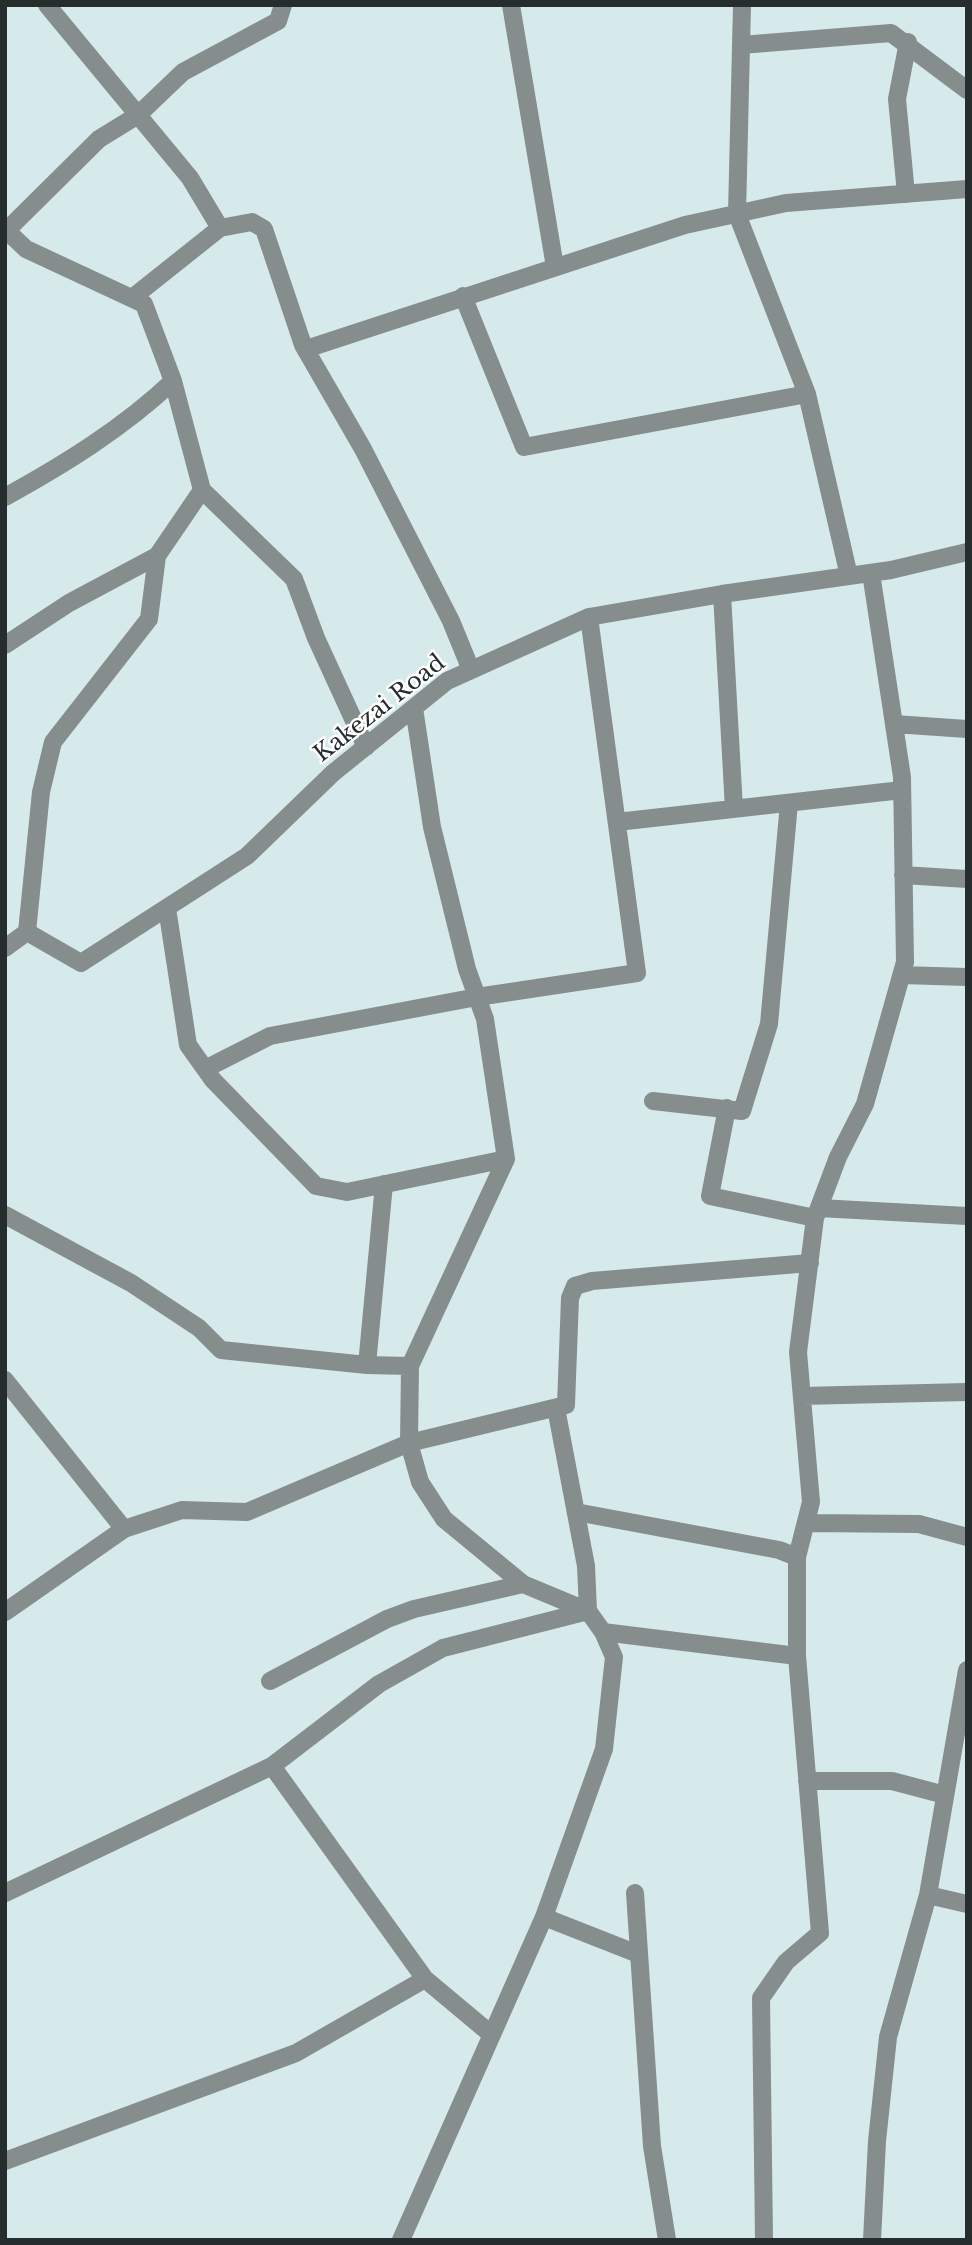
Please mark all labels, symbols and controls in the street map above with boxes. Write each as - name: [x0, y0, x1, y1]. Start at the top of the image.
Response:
- street label: Kakezai Road: [309, 649, 451, 769]

